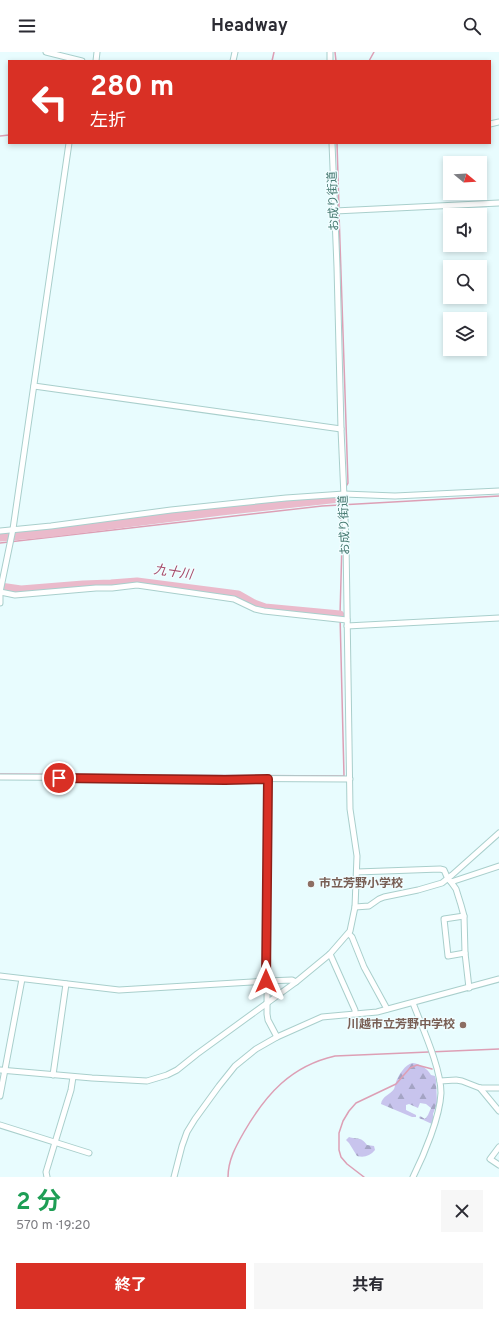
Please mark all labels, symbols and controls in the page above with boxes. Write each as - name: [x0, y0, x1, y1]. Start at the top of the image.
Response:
- icon: menu: [16, 15, 38, 37]
- text: Headway: [211, 15, 288, 38]
- icon: search: [461, 15, 483, 37]
- text: 280 m: [90, 70, 174, 106]
- icon: left: [24, 76, 76, 128]
- text: 左折: [90, 110, 126, 133]
- north arrow: [443, 156, 487, 200]
- map controls: [443, 156, 487, 356]
- street label: お成り街道: [325, 171, 343, 231]
- button: sound: [443, 208, 487, 252]
- button: search: [443, 260, 487, 304]
- button: layers: [443, 312, 487, 356]
- street label: お成り街道: [336, 495, 354, 555]
- water label: 九十川: [153, 562, 195, 584]
- pin: [42, 761, 76, 795]
- icon: arrive: [48, 767, 70, 789]
- place label: 市立芳野小学校: [319, 876, 403, 892]
- marker: 市立芳野小学校: [306, 879, 316, 889]
- position arrow: [245, 960, 287, 1002]
- place label: 川越市立芳野中学校: [347, 1017, 455, 1033]
- marker: 川越市立芳野中学校: [458, 1020, 468, 1030]
- text: 2 分: [16, 1188, 61, 1218]
- button: close: [441, 1190, 483, 1232]
- text: 570 m · 19:20: [16, 1218, 91, 1234]
- button: 終了: [16, 1263, 246, 1309]
- button: 共有: [254, 1263, 483, 1309]

